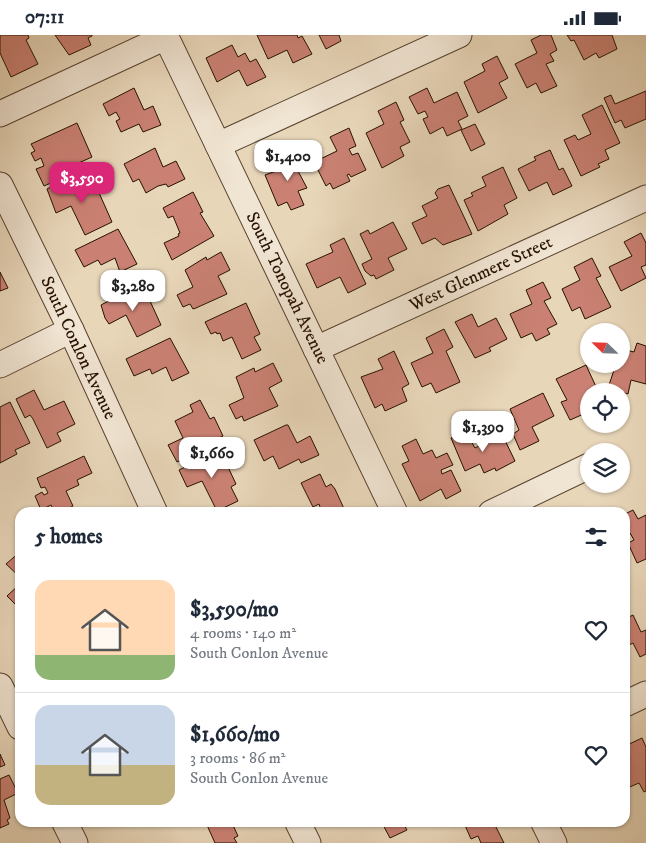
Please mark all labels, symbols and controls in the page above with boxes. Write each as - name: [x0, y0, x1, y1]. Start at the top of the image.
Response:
- text: 07:11: [25, 6, 64, 29]
- pin: $1,400: [247, 139, 329, 182]
- text: $1,400: [265, 146, 311, 166]
- pin: $3,590: [41, 161, 123, 204]
- text: $3,590: [60, 168, 104, 188]
- street label: South Tonopah Avenue: [241, 208, 333, 368]
- street label: West Glenmere Street: [405, 231, 556, 317]
- pin: $3,280: [92, 269, 174, 312]
- street label: South Conlon Avenue: [35, 273, 121, 423]
- text: $3,280: [111, 276, 155, 296]
- north arrow: [580, 323, 630, 373]
- map controls: [580, 323, 630, 493]
- button: locate: [580, 383, 630, 433]
- pin: $1,390: [442, 411, 524, 453]
- text: $1,390: [462, 417, 504, 437]
- pin: $1,660: [171, 437, 253, 479]
- text: $1,660: [190, 443, 234, 463]
- button: layers: [580, 443, 630, 493]
- icon: filters: [582, 523, 610, 551]
- text: 5 homes: [35, 524, 103, 550]
- text: $3,590/mo: [190, 597, 279, 623]
- icon: home: [75, 600, 135, 660]
- icon: heart: [582, 616, 610, 644]
- text: 4 rooms · 140 m²: [190, 623, 296, 643]
- text: South Conlon Avenue: [190, 643, 328, 663]
- text: $1,660/mo: [190, 722, 280, 748]
- icon: home: [75, 725, 135, 785]
- icon: heart: [582, 741, 610, 769]
- text: 3 rooms · 86 m²: [190, 748, 285, 768]
- text: South Conlon Avenue: [190, 768, 328, 788]

